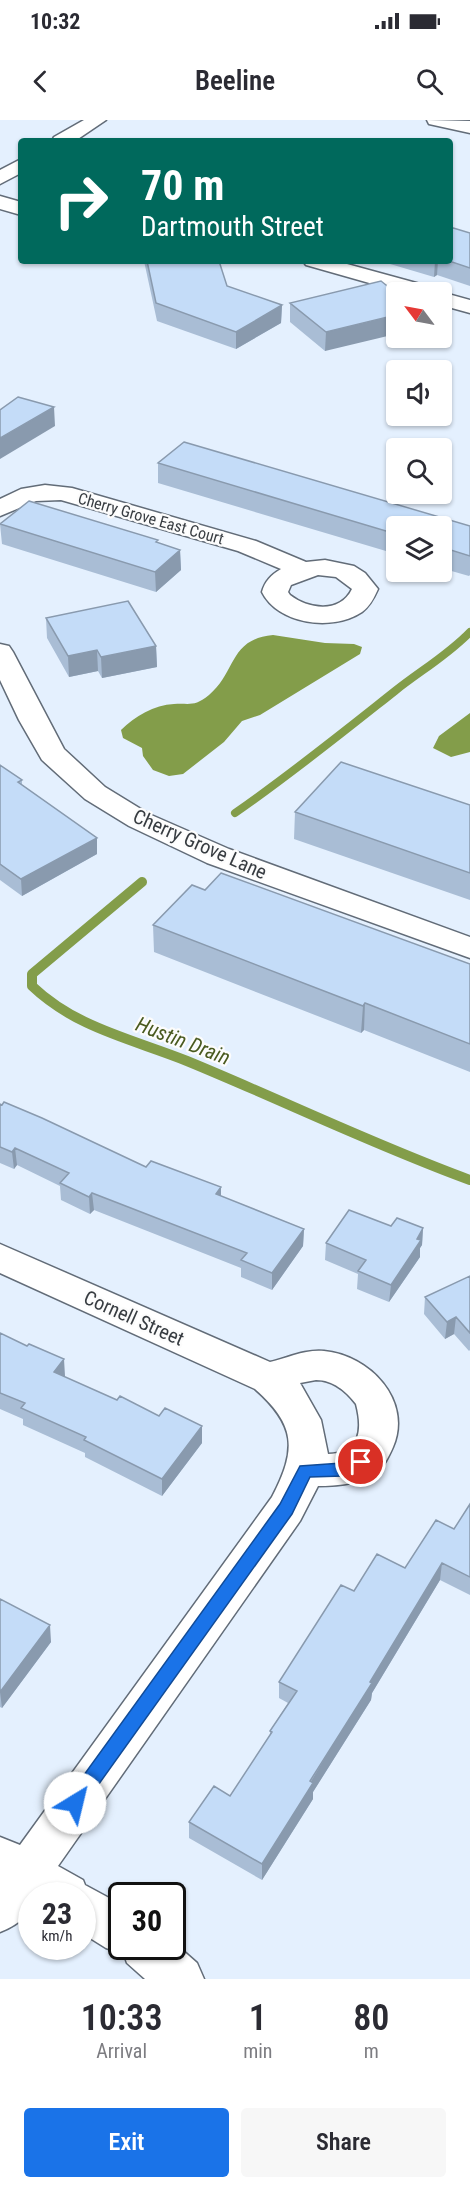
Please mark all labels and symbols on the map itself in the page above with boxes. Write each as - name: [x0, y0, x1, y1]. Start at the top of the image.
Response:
- north arrow: [386, 282, 452, 348]
- street label: Cherry Grove East Court: [76, 489, 226, 548]
- street label: Cherry Grove Lane: [129, 804, 271, 884]
- water label: Hustin Drain: [133, 1012, 233, 1070]
- street label: Cornell Street: [80, 1285, 188, 1351]
- pin: [335, 1436, 386, 1487]
- position arrow: [43, 1771, 107, 1835]
- speed limit sign: 30: [108, 1882, 186, 1960]

